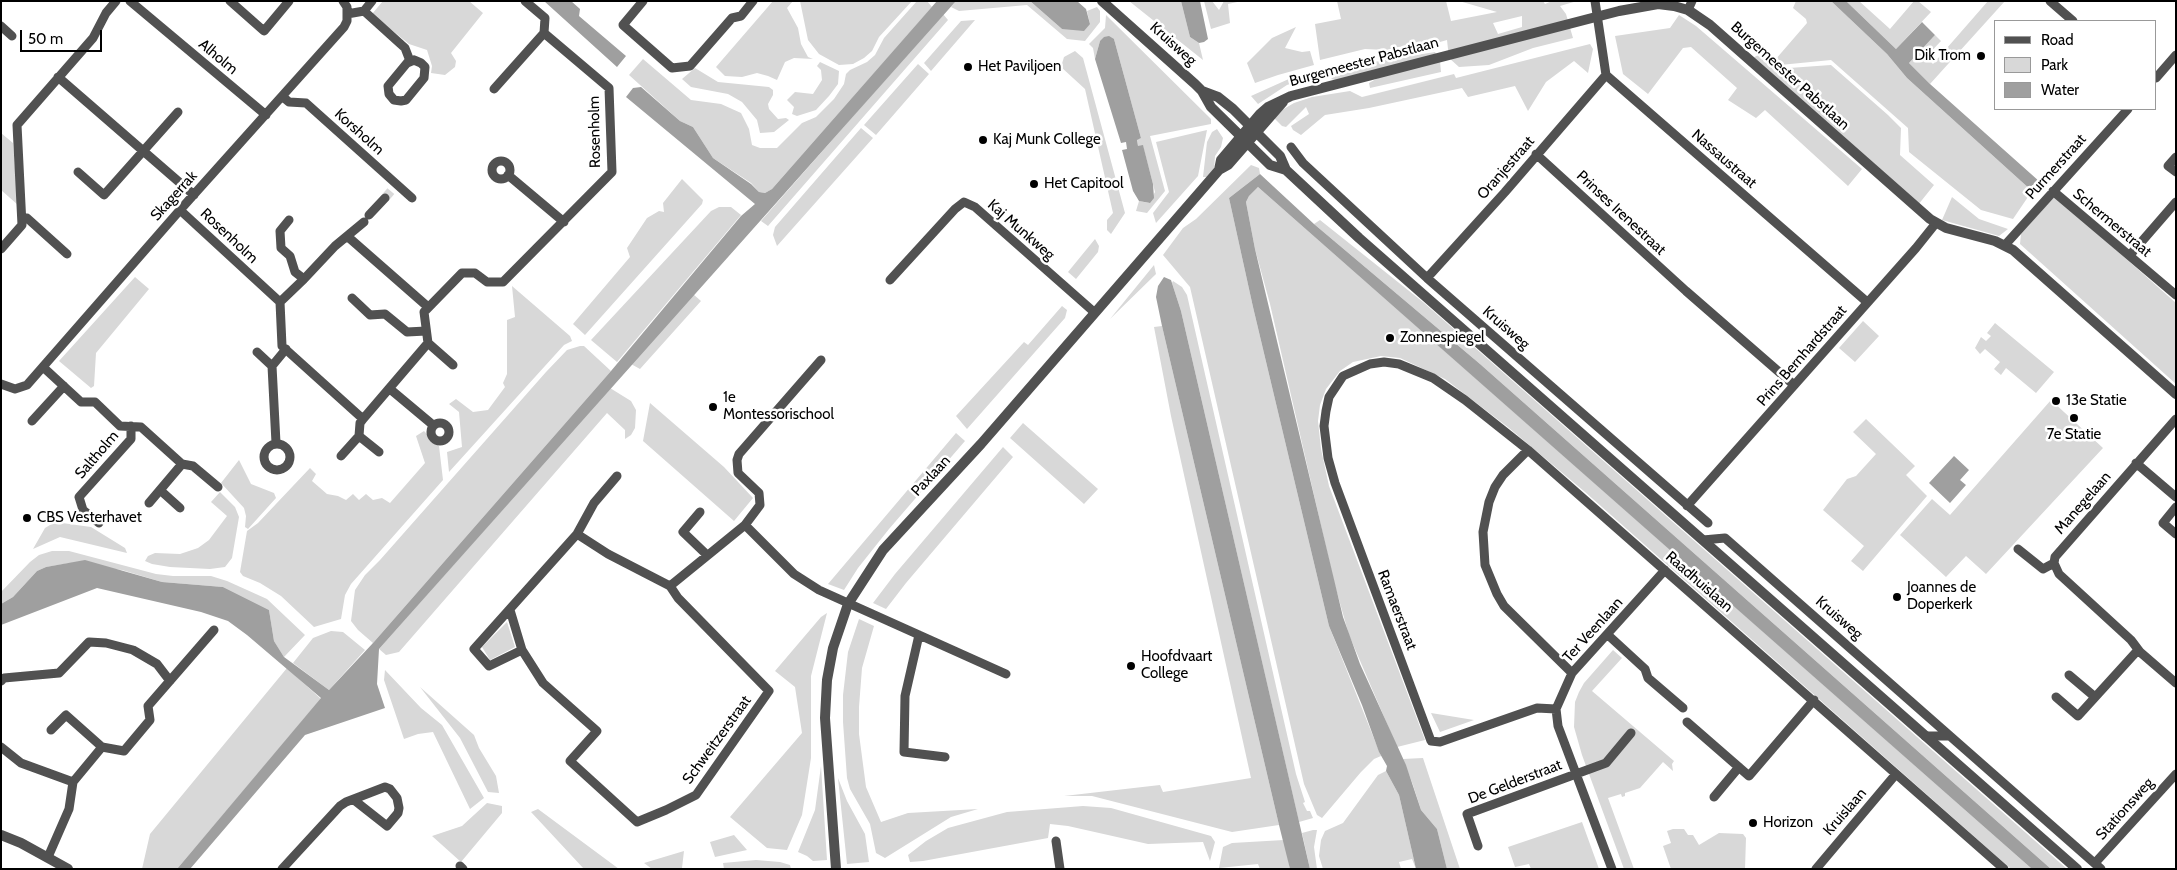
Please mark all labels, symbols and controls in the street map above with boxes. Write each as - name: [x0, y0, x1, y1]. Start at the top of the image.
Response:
- street label: Kruisweg: [1146, 18, 1200, 70]
- street label: Burgemeester Pabstlaan: [1727, 18, 1853, 134]
- scale bar: [22, 20, 105, 52]
- legend: [1994, 20, 2157, 110]
- text: 50 m: [28, 30, 63, 48]
- text: Road: [2041, 31, 2074, 49]
- street label: Burgemeester Pabstlaan: [1288, 33, 1440, 91]
- street label: Alholm: [195, 35, 241, 79]
- place label: Dik Trom: [1914, 47, 1971, 65]
- marker: Dik Trom: [1975, 50, 1987, 62]
- text: Park: [2041, 56, 2068, 74]
- place label: Het Paviljoen: [978, 58, 1061, 76]
- marker: Het Paviljoen: [962, 61, 974, 73]
- text: Water: [2041, 81, 2079, 99]
- street label: Rosenholm: [585, 96, 605, 168]
- street label: Korsholm: [331, 105, 387, 159]
- street label: Nassaustraat: [1688, 126, 1760, 192]
- place label: Kaj Munk College: [993, 131, 1101, 149]
- street label: Purmerstraat: [2022, 131, 2090, 203]
- street label: Oranjestraat: [1474, 133, 1538, 203]
- marker: Kaj Munk College: [977, 134, 989, 146]
- street label: Skagerrak: [147, 167, 201, 225]
- street label: Prinses Irenestraat: [1573, 167, 1669, 259]
- place label: Het Capitool: [1044, 175, 1123, 193]
- marker: Het Capitool: [1028, 178, 1040, 190]
- street label: Schermerstraat: [2069, 185, 2155, 261]
- street label: Kaj Munkweg: [984, 196, 1058, 264]
- street label: Rosenholm: [196, 205, 262, 267]
- street label: Prins Bernhardstraat: [1753, 302, 1851, 410]
- street label: Kruisweg: [1479, 303, 1533, 353]
- place label: Zonnespiegel: [1400, 329, 1485, 347]
- marker: Zonnespiegel: [1384, 332, 1396, 344]
- place label: 1e Montessorischool: [723, 389, 834, 424]
- place label: 13e Statie: [2066, 392, 2127, 410]
- marker: 13e Statie: [2050, 395, 2062, 407]
- marker: 1e Montessorischool: [707, 401, 719, 413]
- marker: 7e Statie: [2068, 412, 2080, 424]
- place label: 7e Statie: [2047, 426, 2101, 444]
- street label: Saltholm: [71, 427, 123, 483]
- street label: Paxlaan: [908, 452, 954, 500]
- street label: Manegelaan: [2051, 468, 2115, 538]
- place label: CBS Vesterhavet: [37, 509, 142, 527]
- marker: CBS Vesterhavet: [21, 512, 33, 524]
- street label: Raadhuislaan: [1662, 548, 1736, 616]
- street label: Ramaerstraat: [1374, 567, 1420, 653]
- place label: Joannes de Doperkerk: [1907, 579, 1976, 614]
- marker: Joannes de Doperkerk: [1891, 591, 1903, 603]
- street label: Kruisweg: [1812, 593, 1866, 643]
- street label: Ter Veenlaan: [1559, 594, 1627, 666]
- place label: Hoofdvaart College: [1141, 648, 1212, 683]
- marker: Hoofdvaart College: [1125, 660, 1137, 672]
- street label: Schweitzerstraat: [679, 692, 755, 788]
- street label: De Gelderstraat: [1466, 756, 1564, 808]
- street label: Stationsweg: [2092, 774, 2158, 844]
- street label: Kruislaan: [1820, 785, 1870, 839]
- place label: Horizon: [1763, 814, 1813, 832]
- marker: Horizon: [1747, 817, 1759, 829]

